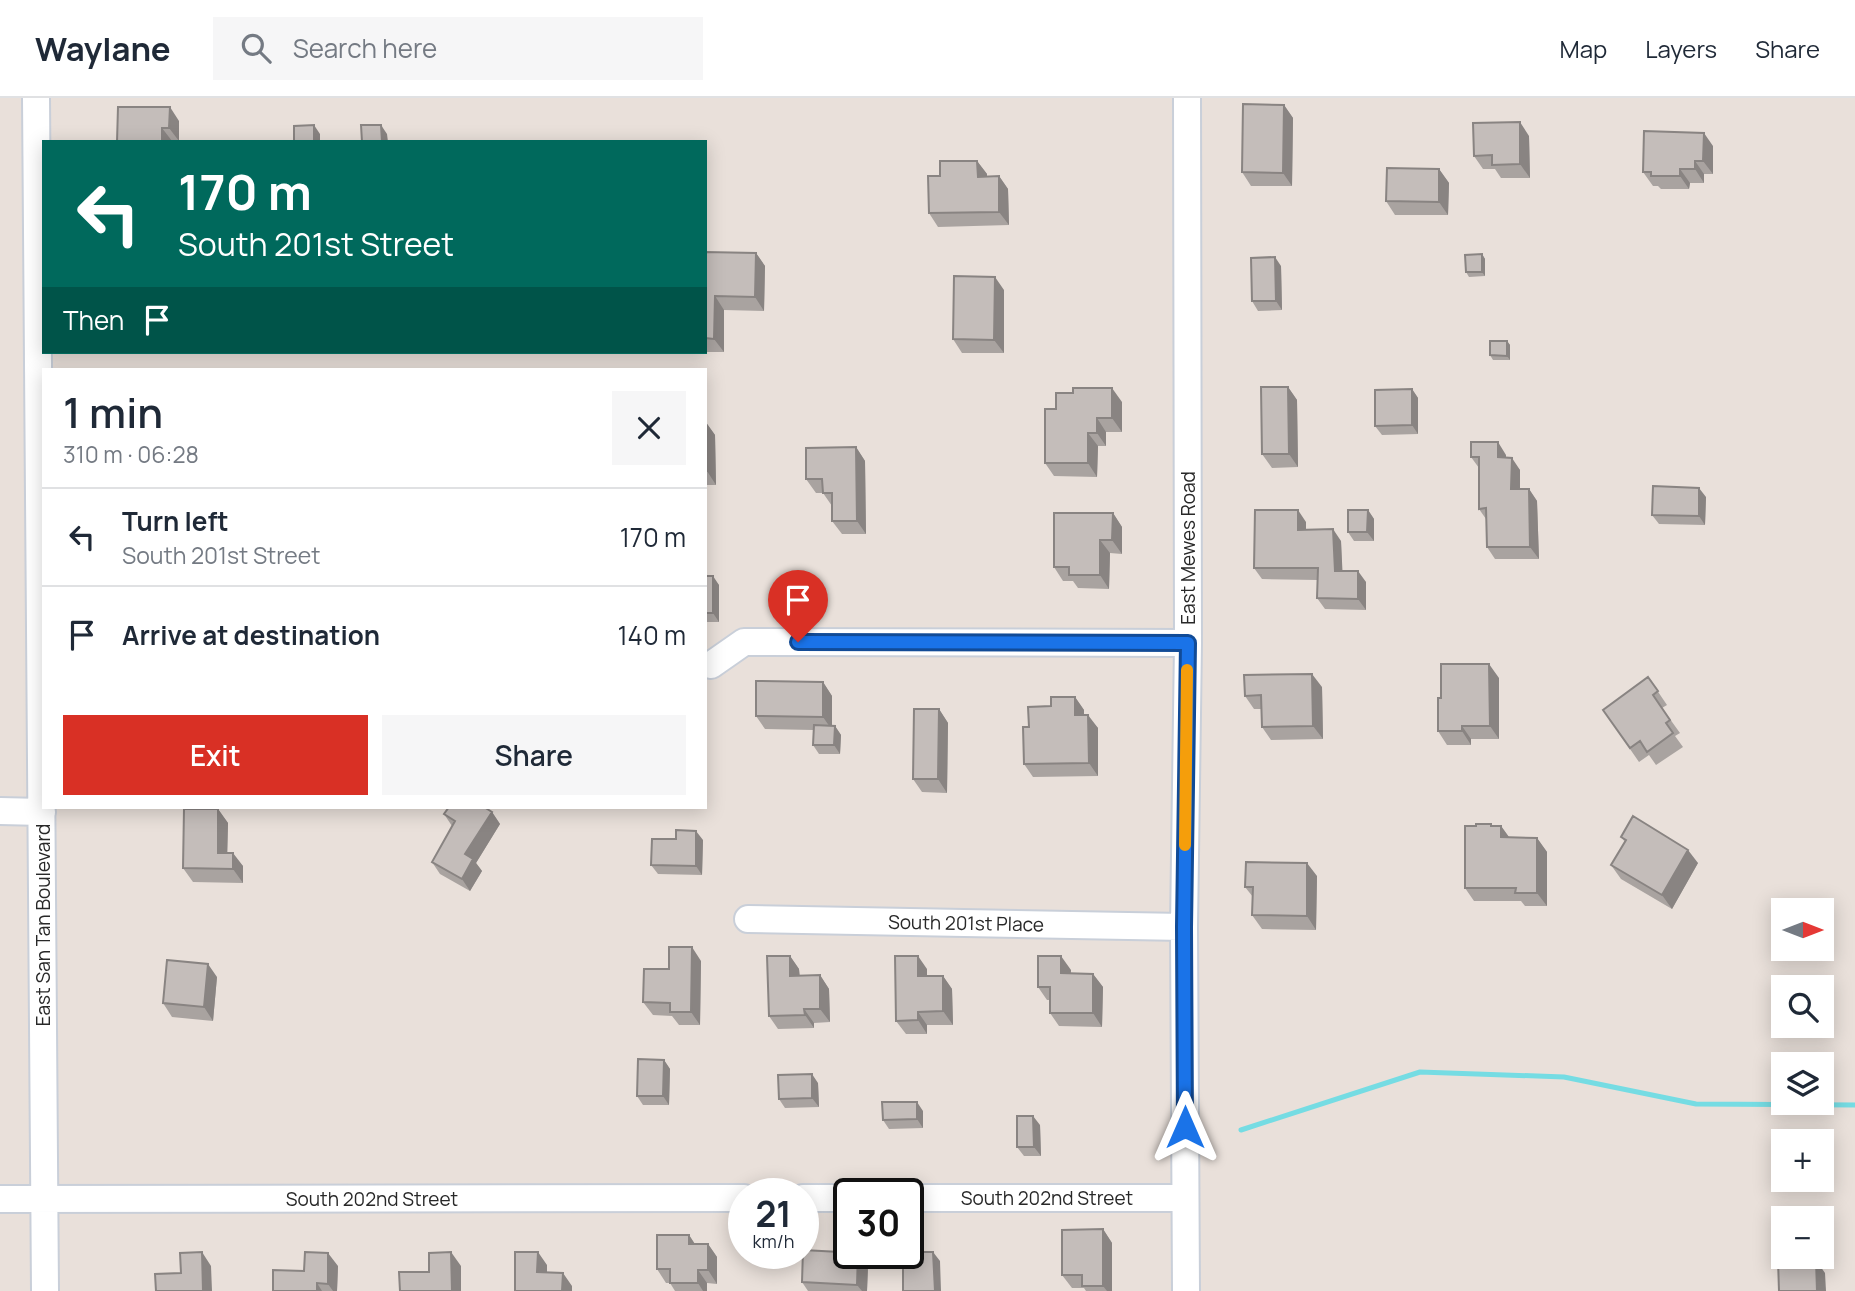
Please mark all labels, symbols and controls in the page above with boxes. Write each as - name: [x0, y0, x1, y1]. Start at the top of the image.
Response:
- search box: [213, 17, 703, 80]
- text: Waylane: [35, 26, 171, 71]
- icon: search: [237, 29, 275, 67]
- text: Search here: [293, 30, 437, 66]
- text: Map: [1560, 32, 1607, 65]
- text: Layers: [1645, 32, 1717, 65]
- text: Share: [1755, 32, 1820, 65]
- text: 170 m: [178, 158, 312, 225]
- icon: left: [63, 168, 154, 259]
- text: South 201st Street: [178, 222, 454, 266]
- icon: arrive: [138, 301, 176, 339]
- text: Then: [63, 302, 124, 338]
- text: 1 min: [63, 383, 163, 441]
- button: close: [612, 391, 686, 465]
- text: 310 m · 06:28: [63, 438, 199, 470]
- street label: East Mewes Road: [1175, 471, 1201, 625]
- text: Turn left: [122, 503, 229, 539]
- icon: left: [63, 518, 101, 556]
- text: 170 m: [620, 519, 686, 555]
- text: South 201st Street: [122, 539, 320, 571]
- pin: [768, 570, 828, 642]
- icon: arrive: [779, 581, 817, 619]
- icon: arrive: [63, 616, 101, 654]
- text: Arrive at destination: [122, 617, 380, 653]
- text: 140 m: [617, 617, 686, 653]
- button: Exit: [63, 715, 368, 795]
- button: Share: [382, 715, 686, 795]
- street label: East San Tan Boulevard: [30, 824, 56, 1026]
- north arrow: [1771, 898, 1834, 961]
- map controls: [1771, 898, 1834, 1269]
- street label: South 201st Place: [888, 909, 1044, 937]
- button: search: [1771, 975, 1834, 1038]
- button: layers: [1771, 1052, 1834, 1115]
- position arrow: [1148, 1090, 1222, 1164]
- button: +: [1771, 1129, 1834, 1192]
- speed limit sign: 30: [833, 1178, 924, 1269]
- street label: South 202nd Street: [961, 1185, 1133, 1211]
- street label: South 202nd Street: [286, 1186, 458, 1212]
- text: 21: [755, 1190, 792, 1238]
- button: −: [1771, 1206, 1834, 1269]
- text: km/h: [753, 1229, 794, 1253]

